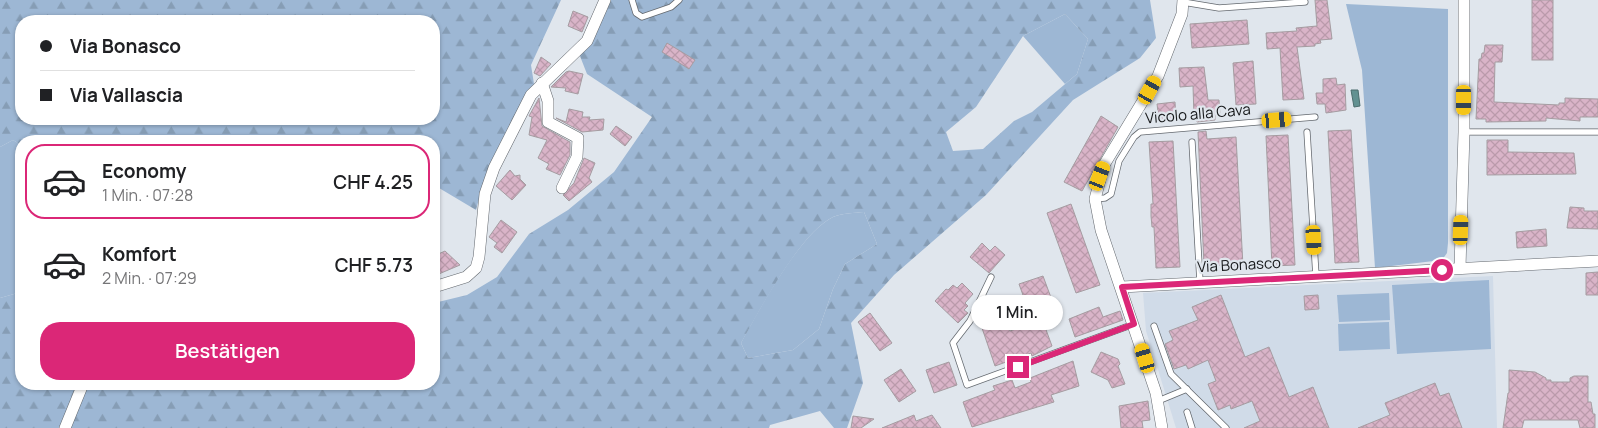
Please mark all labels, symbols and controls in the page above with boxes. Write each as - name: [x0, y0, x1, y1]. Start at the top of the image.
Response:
- text: Via Bonasco: [70, 33, 181, 59]
- car: [1136, 73, 1163, 107]
- text: Via Vallascia: [70, 82, 183, 108]
- car: [1456, 85, 1471, 115]
- street label: Vicolo alla Cava: [1144, 98, 1251, 129]
- car: [1261, 111, 1292, 129]
- text: Economy: [102, 158, 186, 184]
- icon: car: [42, 159, 87, 204]
- car: [1087, 159, 1112, 193]
- text: CHF 4.25: [333, 169, 413, 195]
- text: 1 Min. · 07:28: [102, 184, 193, 206]
- car: [1452, 215, 1469, 245]
- car: [1305, 225, 1322, 255]
- text: Komfort: [102, 241, 177, 267]
- icon: car: [42, 242, 87, 287]
- text: CHF 5.73: [335, 252, 413, 278]
- street label: Via Bonasco: [1197, 252, 1281, 277]
- route start: [1431, 259, 1453, 281]
- text: 2 Min. · 07:29: [102, 267, 197, 289]
- callout: 1 Min.: [972, 294, 1064, 330]
- text: 1 Min.: [996, 301, 1038, 323]
- button: Bestätigen: [40, 322, 415, 380]
- car: [1133, 341, 1156, 375]
- route end: [1007, 356, 1029, 378]

